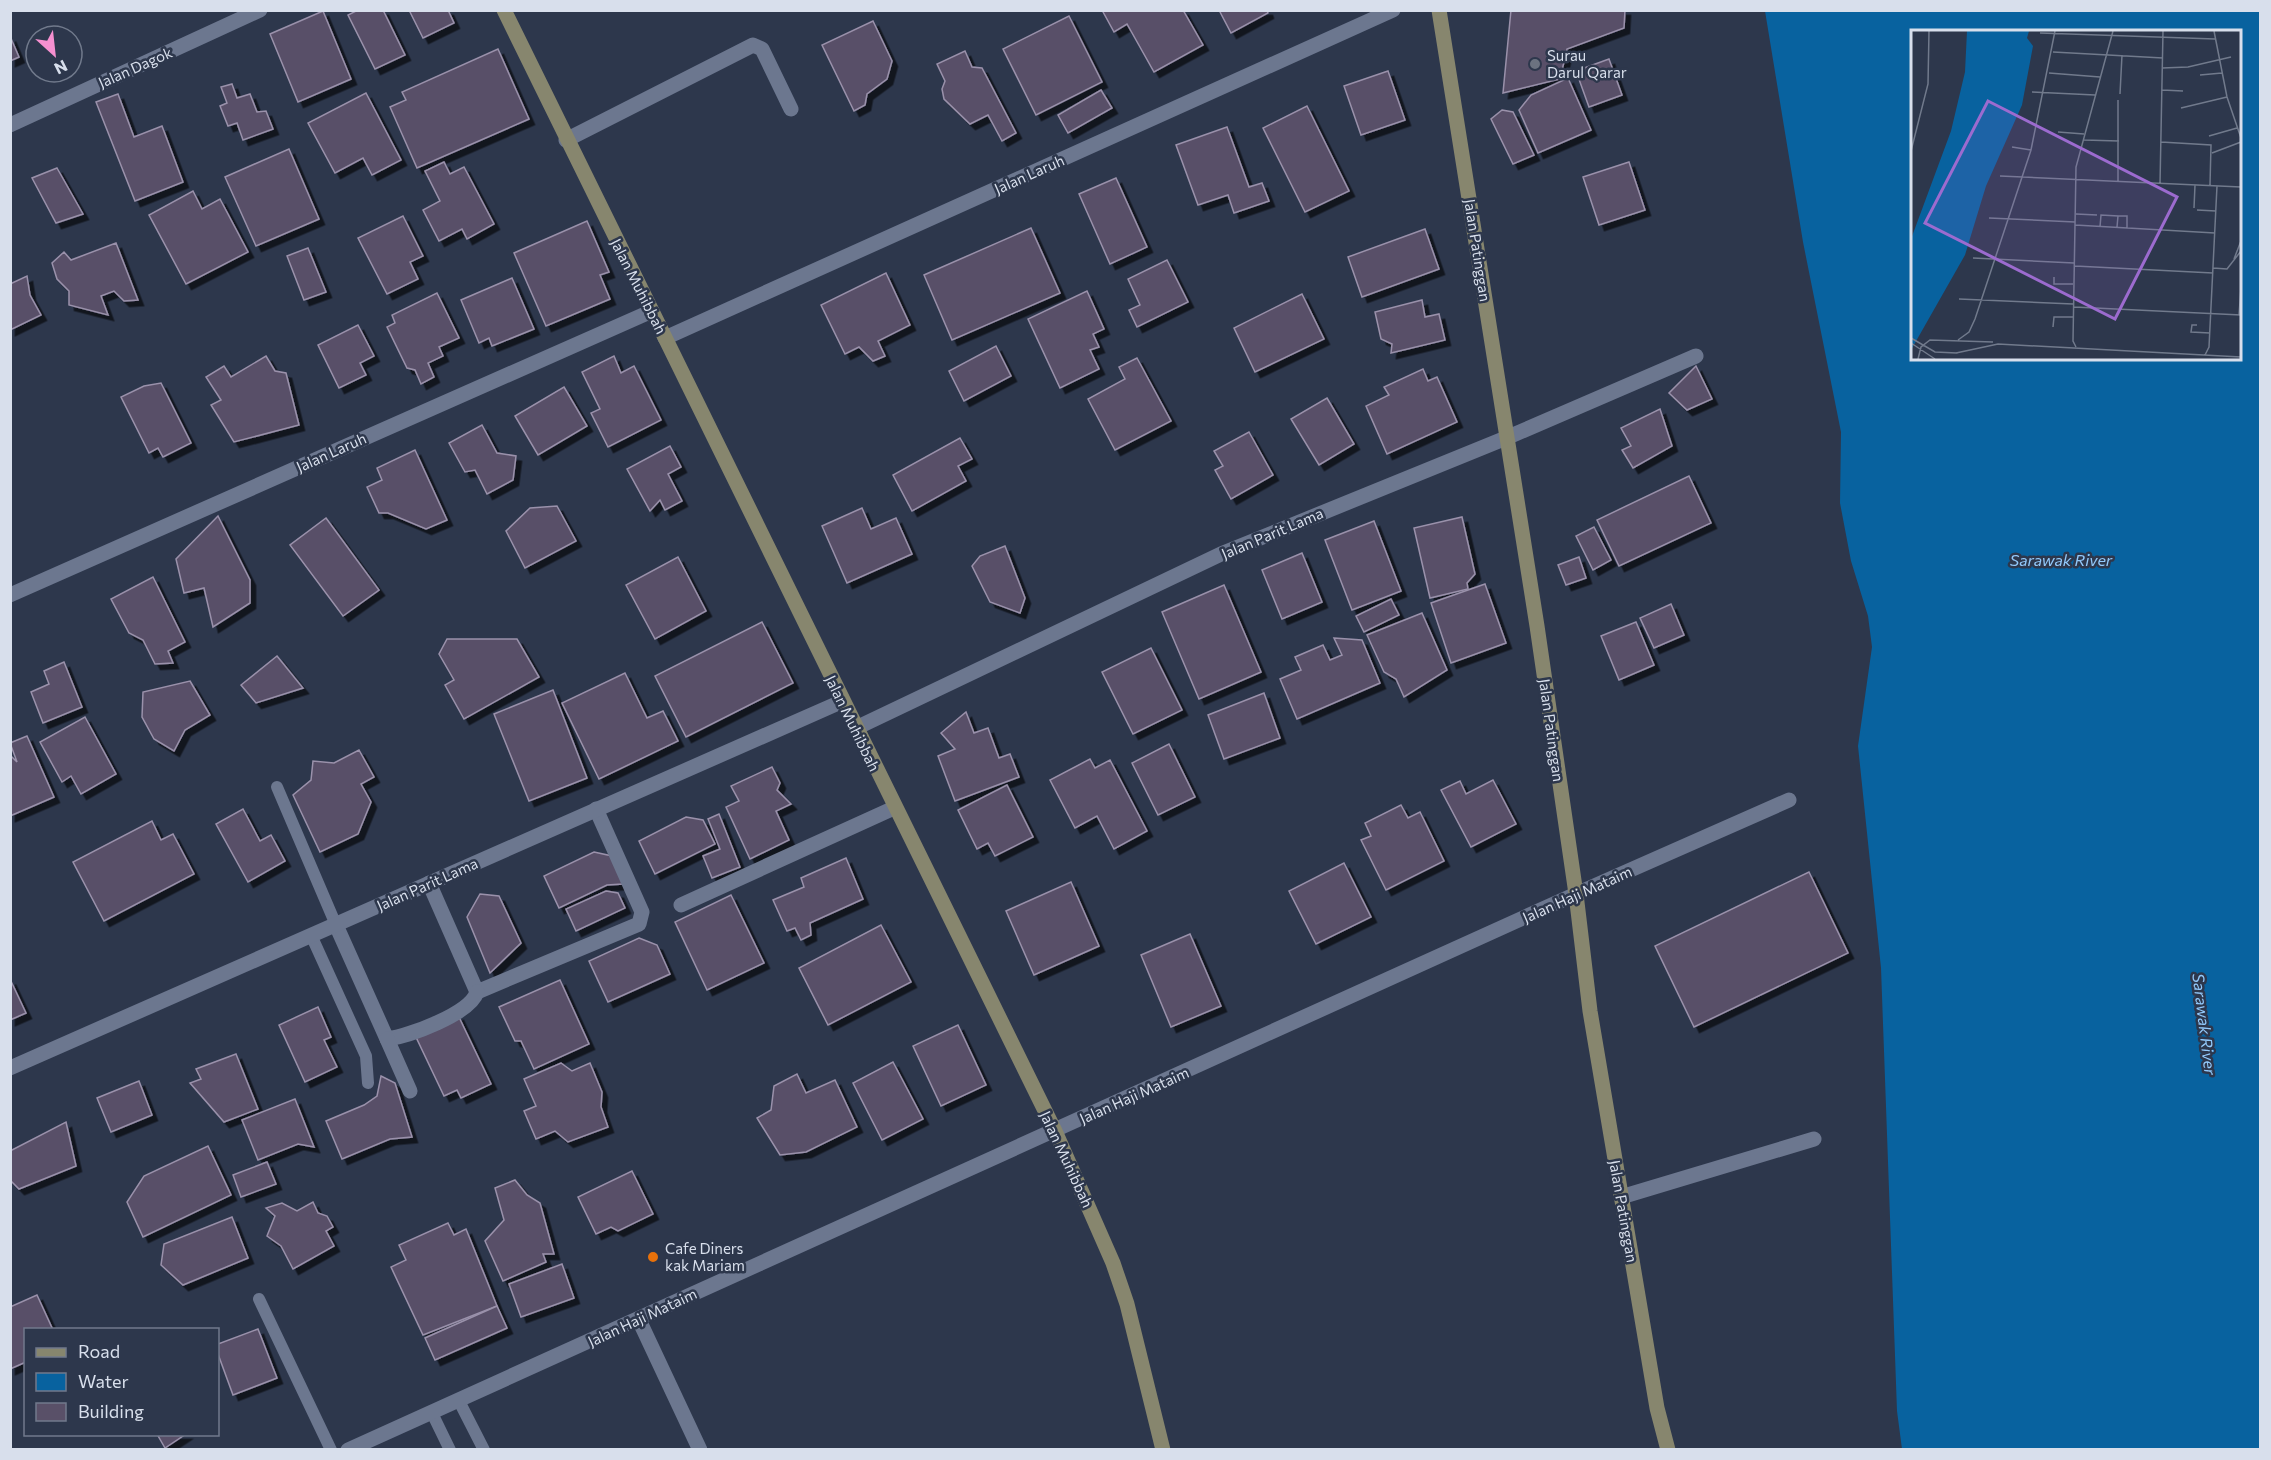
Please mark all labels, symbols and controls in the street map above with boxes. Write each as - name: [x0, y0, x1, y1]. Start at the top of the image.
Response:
- north arrow: [24, 24, 84, 84]
- inset map: [1911, 30, 2241, 360]
- street label: Jalan Dagok: [95, 43, 175, 91]
- place label: Surau Darul Qarar: [1547, 46, 1627, 81]
- text: N: [51, 57, 71, 79]
- marker: Surau Darul Qarar: [1528, 57, 1542, 71]
- street label: Jalan Laruh: [991, 151, 1067, 197]
- street label: Jalan Patinggan: [1461, 197, 1495, 303]
- street label: Jalan Muhibbah: [607, 235, 671, 337]
- street label: Jalan Laruh: [293, 429, 369, 475]
- street label: Jalan Parit Lama: [1218, 503, 1326, 563]
- water label: Sarawak River: [2010, 550, 2113, 569]
- street label: Jalan Muhibbah: [822, 672, 884, 774]
- street label: Jalan Patinggan: [1536, 677, 1568, 783]
- street label: Jalan Parit Lama: [374, 854, 480, 914]
- street label: Jalan Haji Mataim: [1519, 862, 1635, 926]
- water label: Sarawak River: [2189, 972, 2221, 1077]
- street label: Jalan Haji Mataim: [1076, 1063, 1192, 1127]
- street label: Jalan Muhibbah: [1037, 1108, 1097, 1210]
- street label: Jalan Patinggan: [1606, 1158, 1642, 1264]
- place label: Cafe Diners kak Mariam: [665, 1239, 745, 1274]
- marker: Cafe Diners kak Mariam: [646, 1250, 660, 1264]
- street label: Jalan Haji Mataim: [585, 1284, 699, 1350]
- legend: [24, 1328, 219, 1436]
- text: Road: [78, 1340, 120, 1362]
- text: Water: [78, 1370, 129, 1392]
- text: Building: [78, 1400, 144, 1422]

